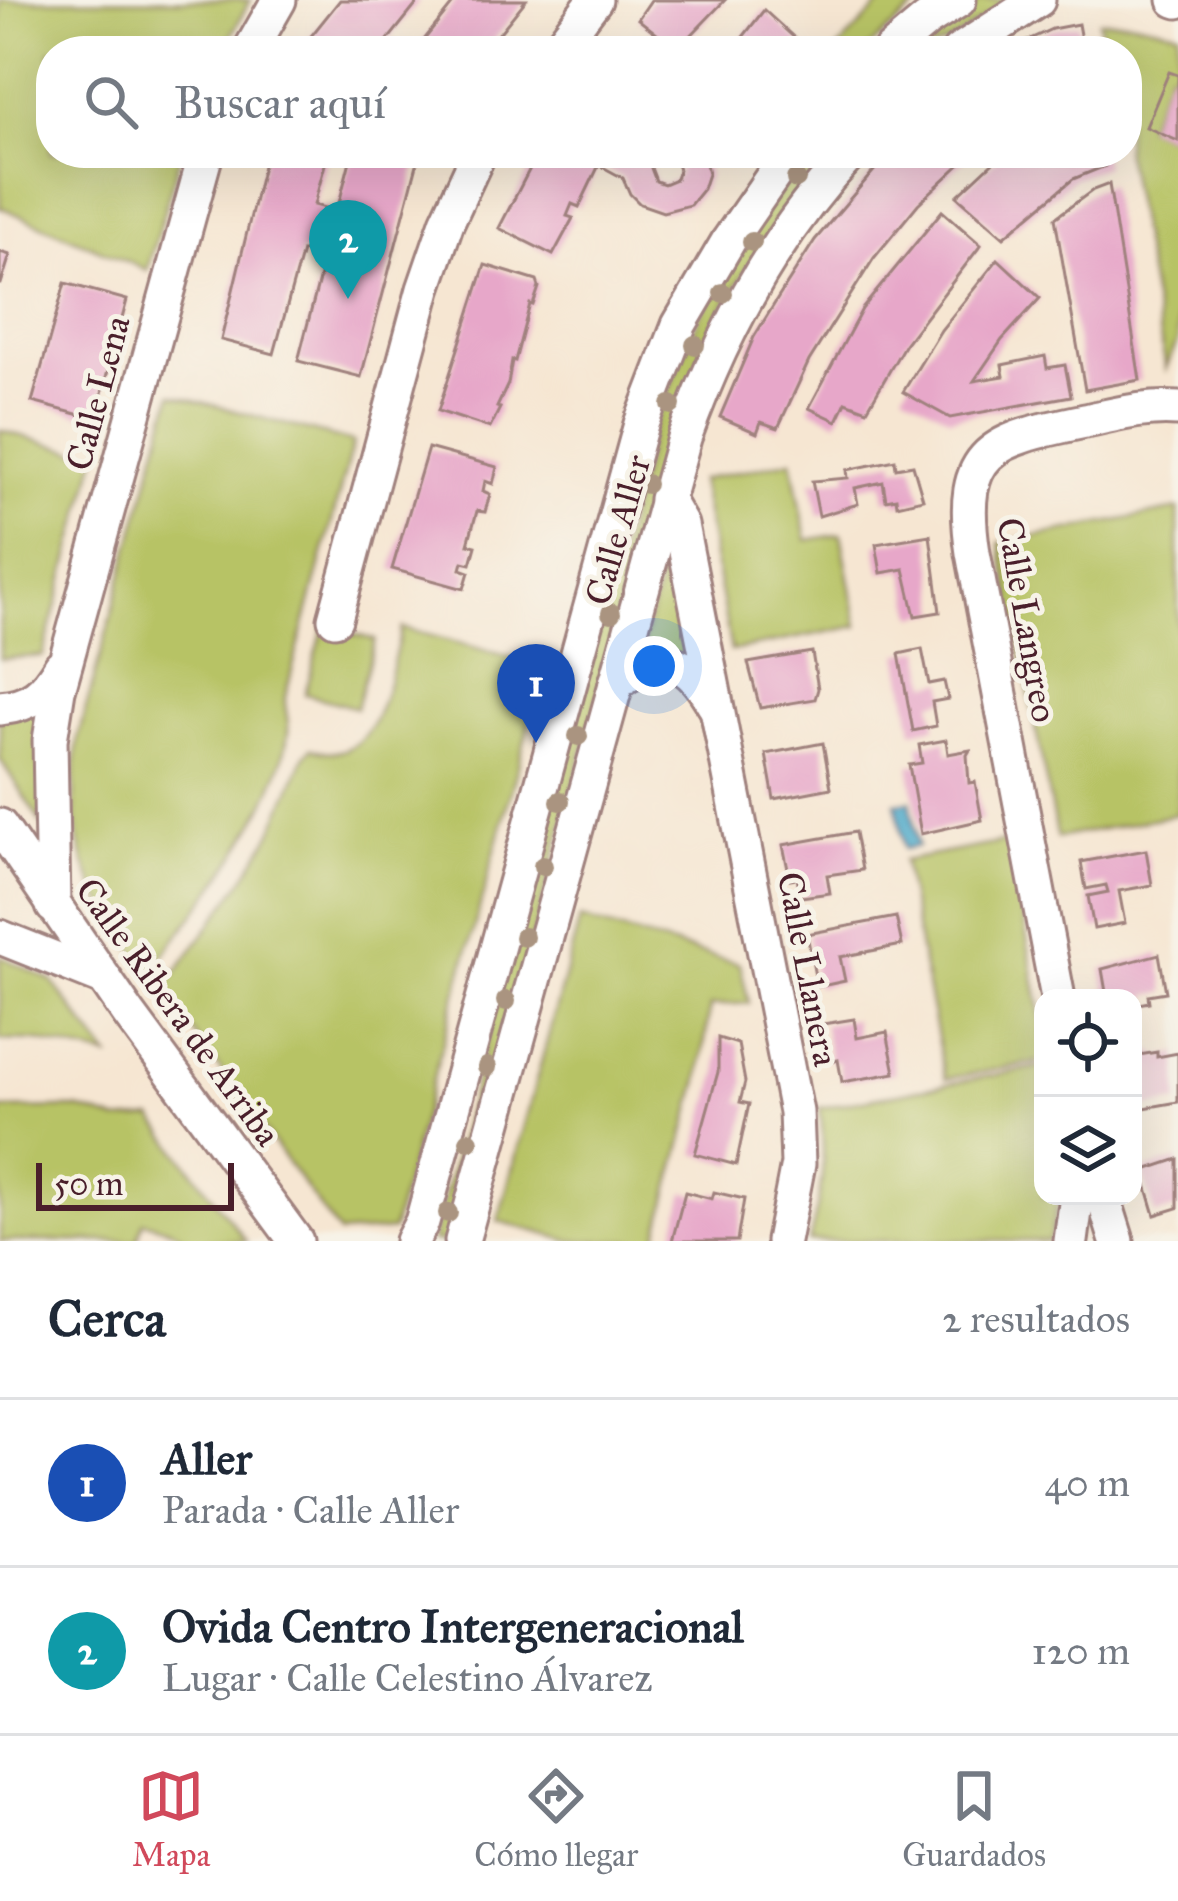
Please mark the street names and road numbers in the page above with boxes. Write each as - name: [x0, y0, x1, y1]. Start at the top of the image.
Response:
- street label: Calle Lena: [56, 310, 140, 475]
- street label: Calle Aller: [576, 449, 660, 610]
- street label: Calle Langreo: [987, 514, 1067, 726]
- street label: Calle Llanera: [768, 868, 849, 1071]
- street label: Calle Ribera de Arriba: [66, 869, 290, 1155]

